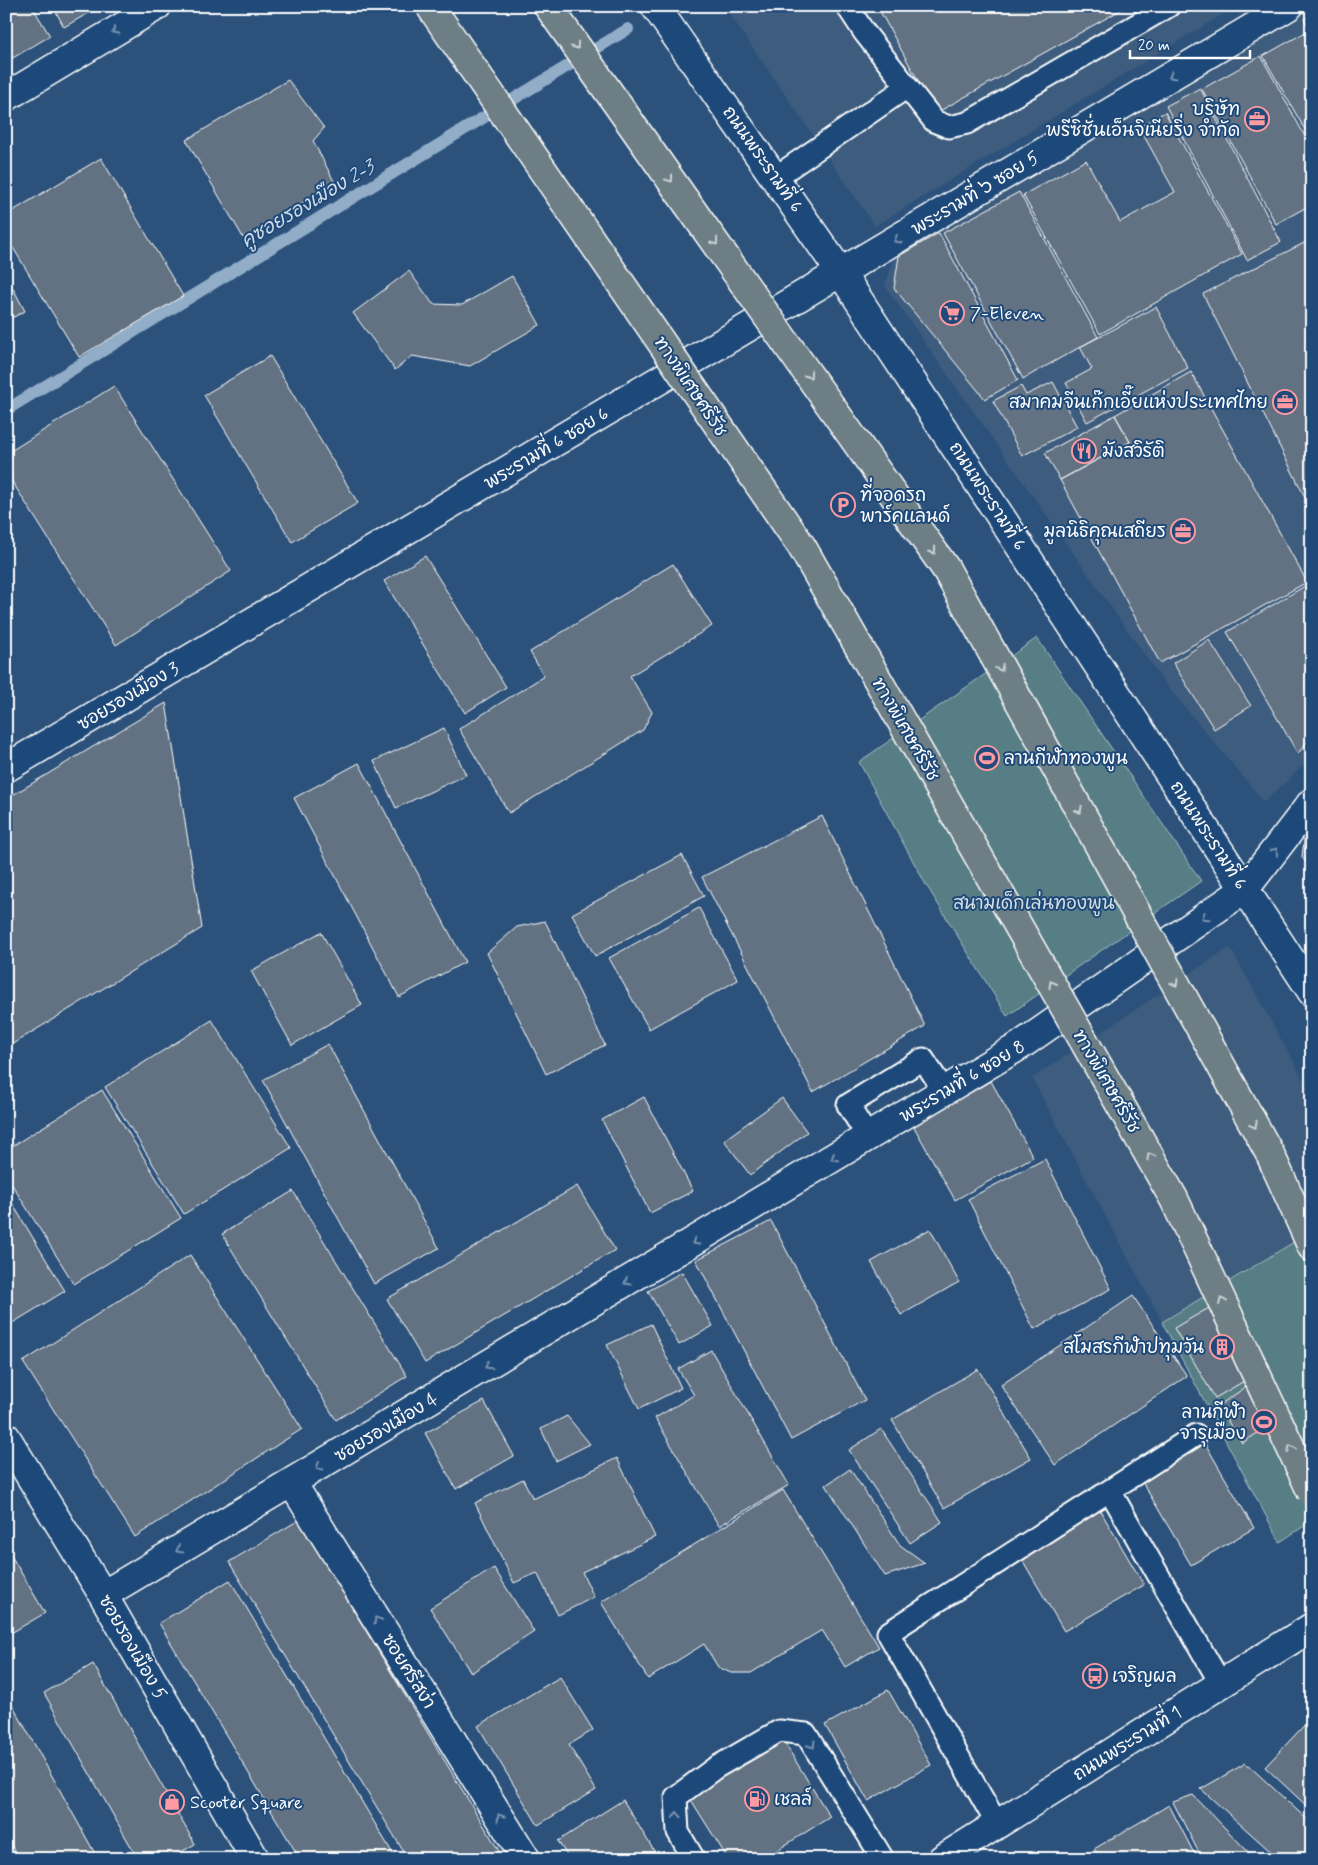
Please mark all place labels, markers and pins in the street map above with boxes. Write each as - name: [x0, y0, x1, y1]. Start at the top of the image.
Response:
- place label: บริษัท พรีซิชั่นเอ็นจิเนียริ่ง จำกัด: [1046, 98, 1240, 143]
- office icon: บริษัท พรีซิชั่นเอ็นจิเนียริ่ง จำกัด: [1244, 106, 1270, 132]
- supermarket icon: 7-Eleven: [939, 300, 965, 326]
- place label: 7-Eleven: [970, 302, 1044, 326]
- place label: สมาคมจีนเก๊กเอี๊ยแห่งประเทศไทย: [1009, 384, 1268, 415]
- office icon: สมาคมจีนเก๊กเอี๊ยแห่งประเทศไทย: [1272, 389, 1298, 415]
- restaurant icon: มังสวิรัติ: [1071, 438, 1097, 464]
- place label: มังสวิรัติ: [1102, 440, 1165, 464]
- place label: ที่จอดรถ พาร์คแลนด์: [860, 477, 950, 529]
- parking icon: ที่จอดรถ พาร์คแลนด์: [830, 492, 856, 518]
- office icon: มูลนิธิคุณเสถียร: [1170, 518, 1196, 544]
- place label: มูลนิธิคุณเสถียร: [1043, 519, 1166, 545]
- sports icon: ลานกีฬาทองพูน: [974, 745, 1000, 771]
- place label: ลานกีฬาทองพูน: [1004, 746, 1128, 772]
- place label: สโมสรกีฬาปทุมวัน: [1063, 1334, 1204, 1361]
- building icon: สโมสรกีฬาปทุมวัน: [1209, 1334, 1235, 1360]
- place label: ลานกีฬา จารุเมือง: [1179, 1400, 1246, 1447]
- sports icon: ลานกีฬา จารุเมือง: [1251, 1409, 1277, 1435]
- bus stop icon: เจริญผล: [1082, 1663, 1108, 1689]
- place label: เจริญผล: [1112, 1665, 1176, 1689]
- fuel station icon: เชลล์: [744, 1786, 770, 1812]
- place label: เชลล์: [774, 1786, 812, 1812]
- shop icon: Scooter Square: [159, 1789, 185, 1815]
- place label: Scooter Square: [190, 1791, 302, 1815]

